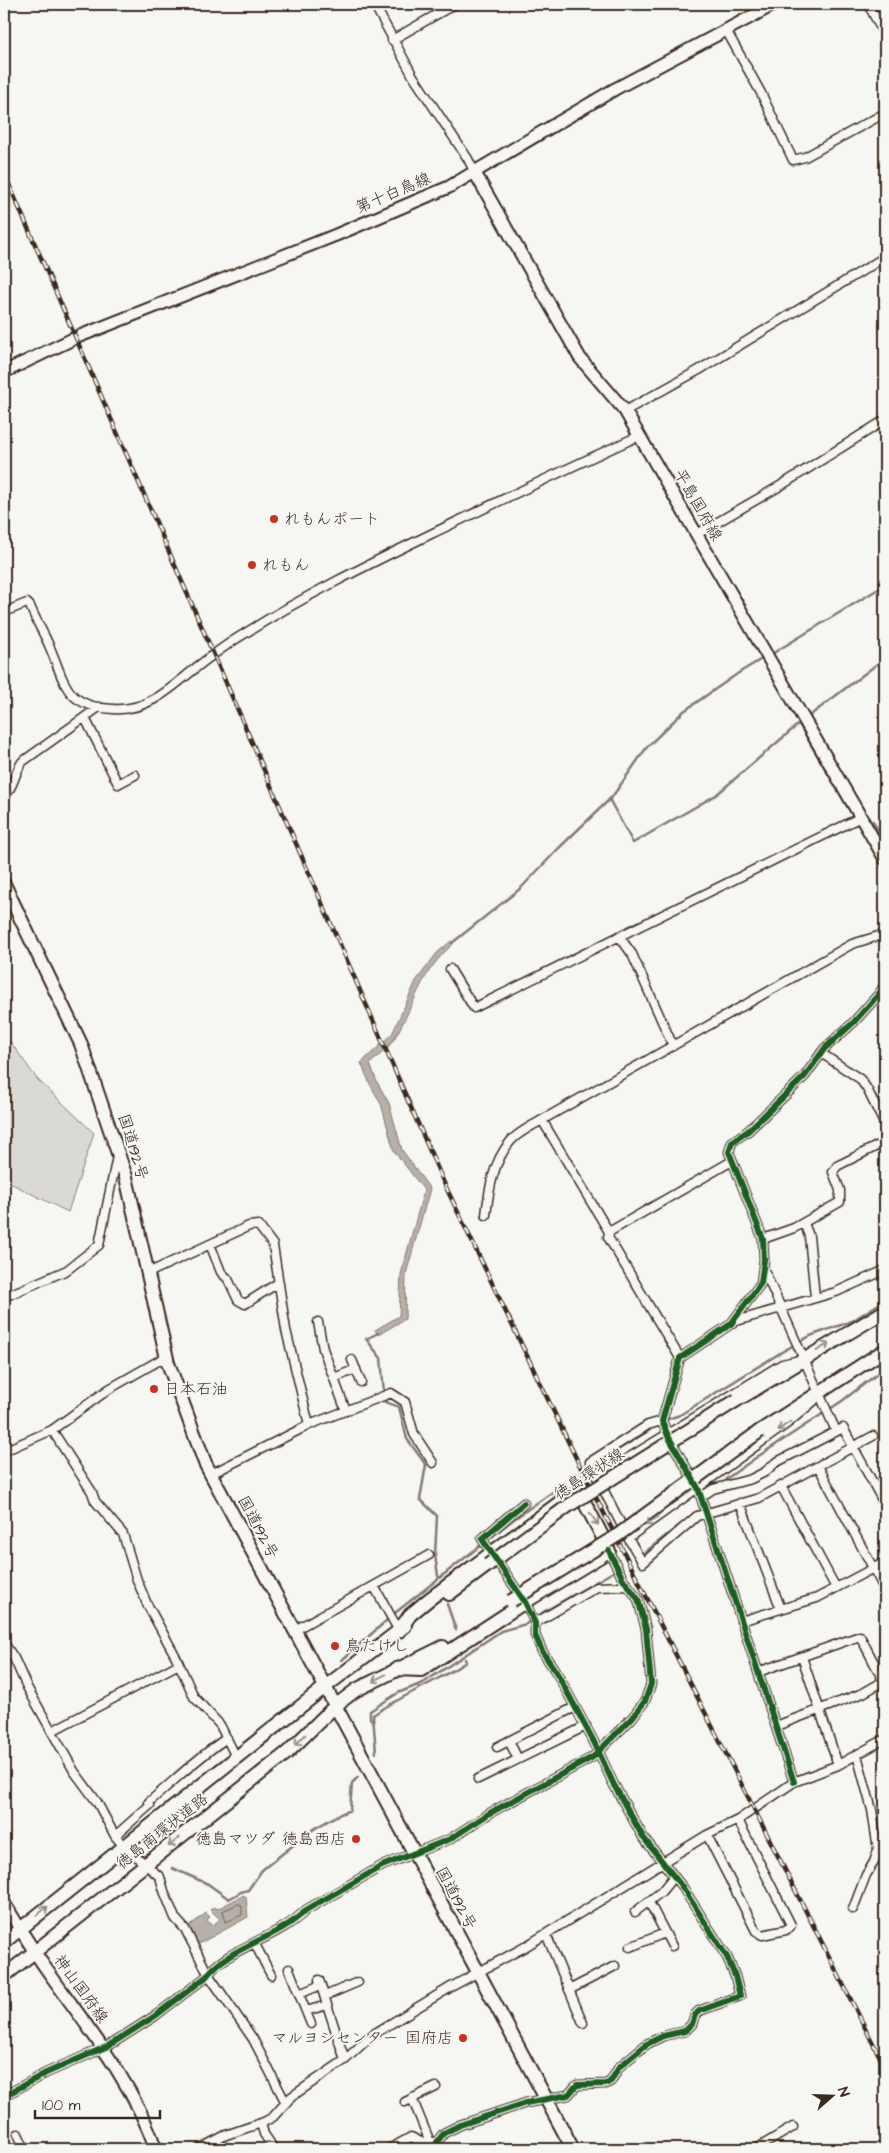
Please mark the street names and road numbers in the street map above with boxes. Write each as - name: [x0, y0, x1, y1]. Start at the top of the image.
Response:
- street label: 第十白鳥線: [352, 167, 434, 219]
- street label: 平島国府線: [668, 465, 728, 545]
- street label: 国道192号: [112, 1111, 154, 1183]
- street label: 徳島環状線: [549, 1443, 629, 1505]
- street label: 国道192号: [232, 1492, 284, 1562]
- street label: 徳島南環状道路: [111, 1788, 213, 1874]
- street label: 国道192号: [430, 1863, 482, 1933]
- street label: 神山国府線: [49, 1950, 113, 2028]

